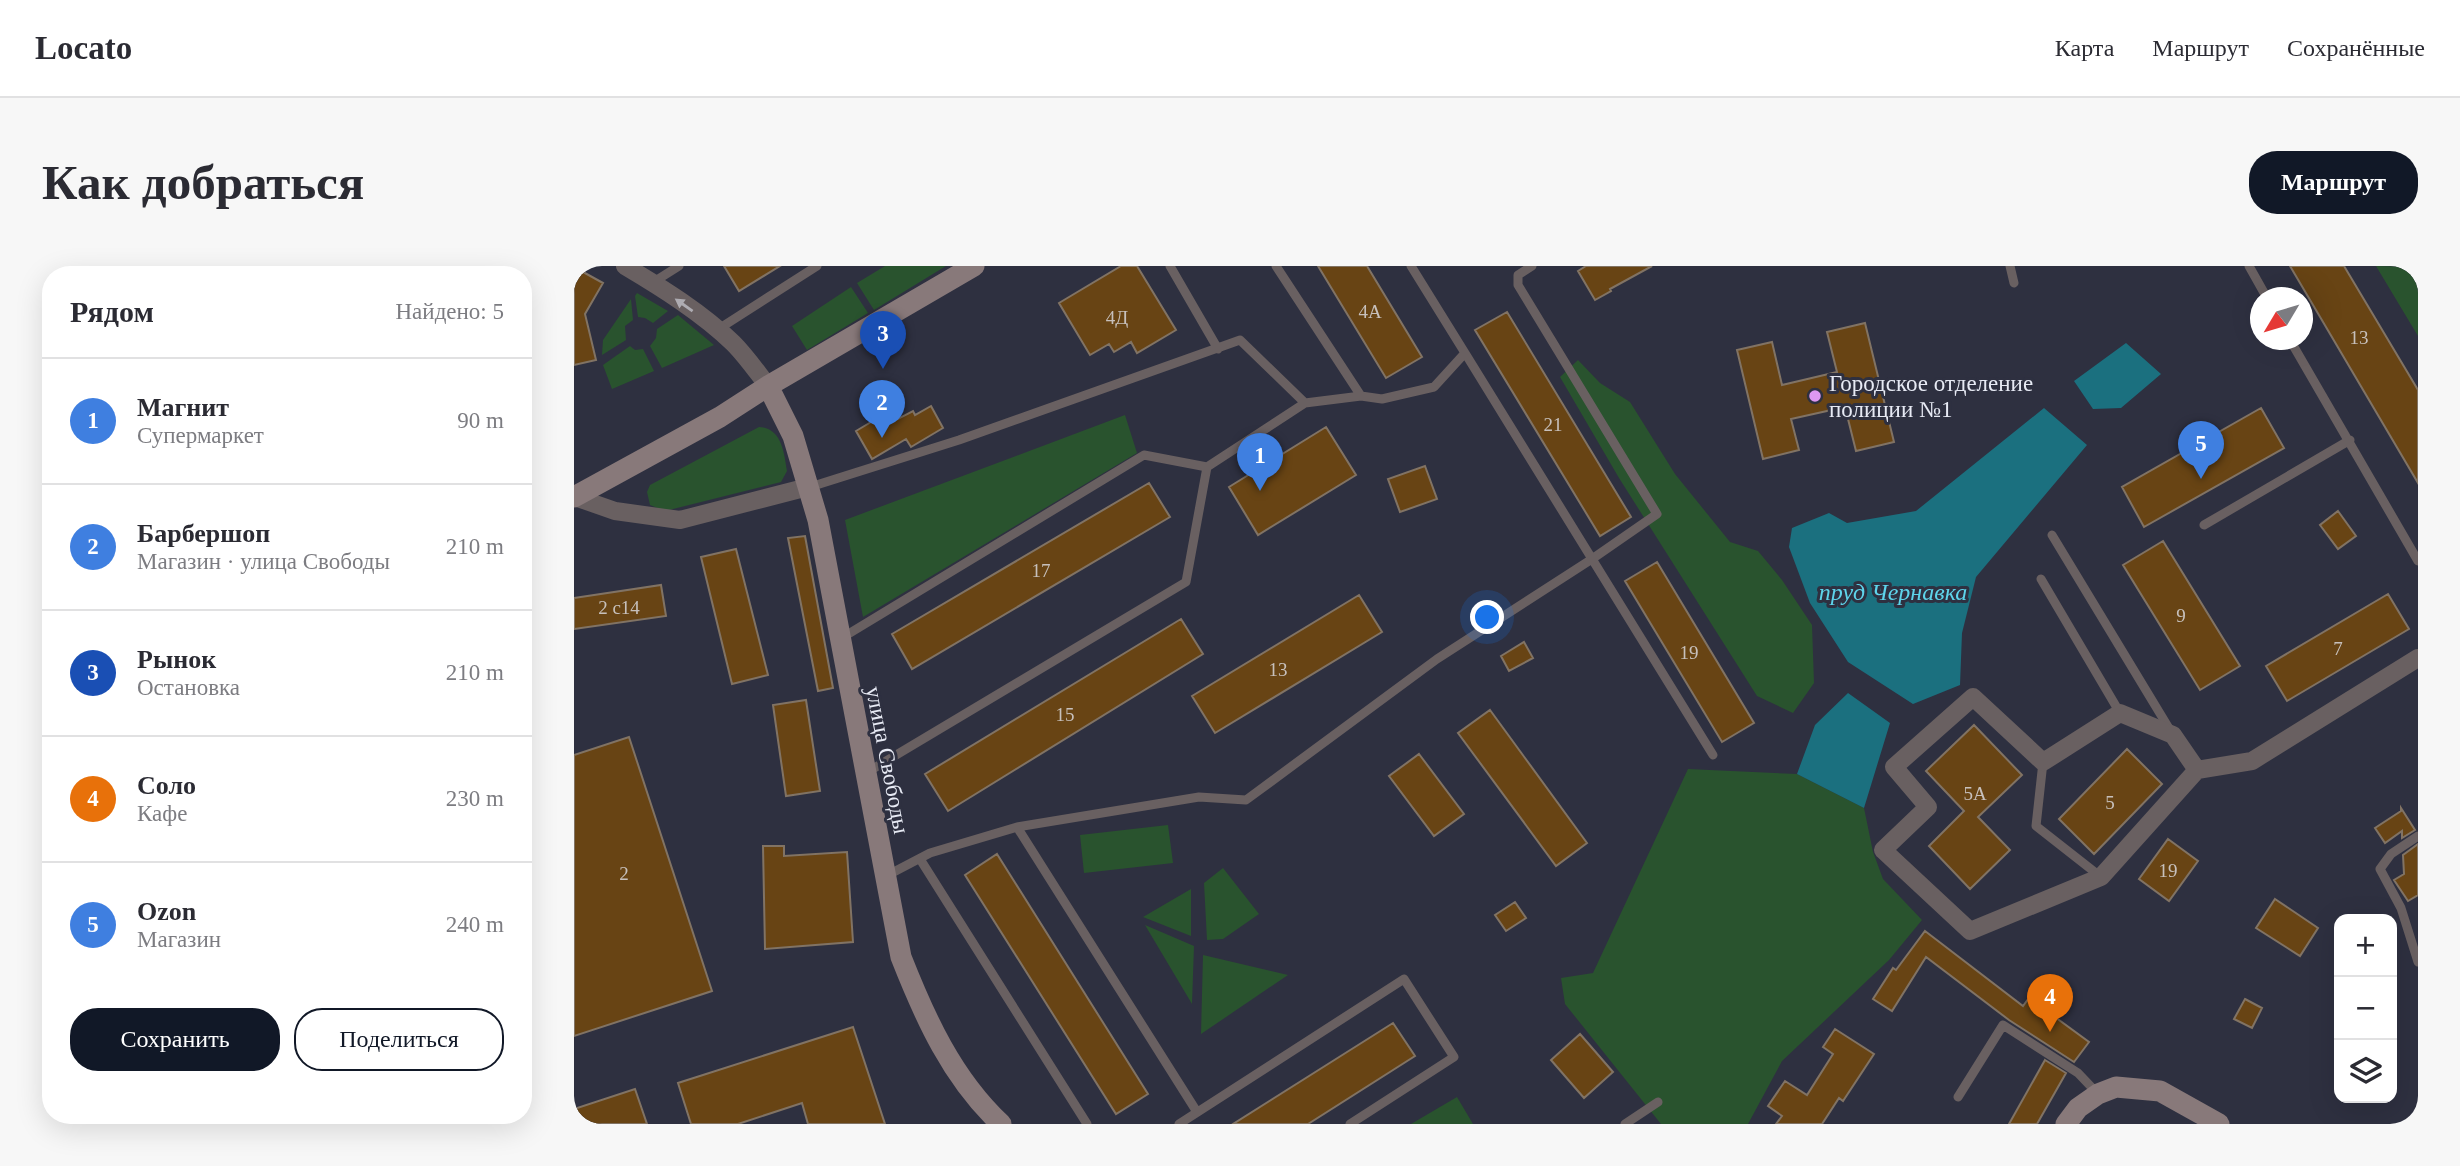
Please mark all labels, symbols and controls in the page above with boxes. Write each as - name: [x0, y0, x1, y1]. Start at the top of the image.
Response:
- text: Locato: [35, 30, 132, 66]
- text: Карта: [2055, 35, 2114, 61]
- text: Маршрут: [2152, 35, 2249, 61]
- text: Сохранённые: [2287, 35, 2425, 61]
- button: Маршрут: [2249, 151, 2418, 214]
- text: Как добраться: [42, 155, 364, 210]
- north arrow: [2250, 287, 2313, 350]
- text: Рядом: [70, 295, 154, 328]
- one-way arrow: [675, 298, 693, 312]
- text: Найдено: 5: [396, 299, 504, 324]
- house number: 4А: [1358, 301, 1382, 322]
- house number: 4Д: [1106, 307, 1128, 328]
- pin: 3: [860, 311, 906, 369]
- house number: 13: [2350, 327, 2369, 348]
- place label: Городское отделение полиции №1: [1829, 371, 2033, 422]
- pin: 2: [859, 380, 905, 438]
- marker: Городское отделение полиции №1: [1807, 388, 1823, 404]
- text: Магнит: [137, 393, 229, 422]
- text: 1: [87, 408, 99, 433]
- text: 90 m: [457, 408, 504, 433]
- house number: 21: [1544, 414, 1563, 435]
- pin: 5: [2178, 421, 2224, 479]
- text: Супермаркет: [137, 423, 264, 448]
- pin: 1: [1237, 433, 1283, 491]
- text: Барбершоп: [137, 519, 270, 548]
- text: 2: [87, 534, 99, 559]
- text: 210 m: [446, 534, 504, 559]
- text: Магазин · улица Свободы: [137, 549, 390, 574]
- house number: 17: [1032, 560, 1051, 581]
- water label: пруд Чернавка: [1819, 579, 1967, 605]
- house number: 2 с14: [598, 597, 640, 618]
- your location: [1470, 600, 1504, 634]
- house number: 9: [2176, 605, 2186, 626]
- house number: 7: [2333, 638, 2343, 659]
- house number: 19: [1680, 642, 1699, 663]
- text: Рынок: [137, 645, 216, 674]
- house number: 13: [1269, 659, 1288, 680]
- text: 3: [87, 660, 99, 685]
- text: 210 m: [446, 660, 504, 685]
- text: Остановка: [137, 675, 240, 700]
- street label: улица Свободы: [861, 684, 914, 836]
- house number: 15: [1056, 704, 1075, 725]
- text: Соло: [137, 771, 196, 800]
- house number: 5А: [1963, 783, 1987, 804]
- text: 4: [87, 786, 99, 811]
- text: 230 m: [446, 786, 504, 811]
- house number: 5: [2105, 792, 2115, 813]
- text: Кафе: [137, 801, 187, 826]
- house number: 19: [2159, 860, 2178, 881]
- house number: 2: [619, 863, 629, 884]
- text: Ozon: [137, 897, 196, 926]
- text: 5: [87, 912, 99, 937]
- text: 240 m: [446, 912, 504, 937]
- map controls: [2334, 914, 2397, 1103]
- button: +: [2334, 914, 2397, 977]
- text: Магазин: [137, 927, 221, 952]
- pin: 4: [2027, 974, 2073, 1032]
- button: −: [2334, 977, 2397, 1040]
- button: Сохранить: [70, 1008, 280, 1071]
- button: Поделиться: [294, 1008, 504, 1071]
- button: layers: [2334, 1040, 2397, 1103]

